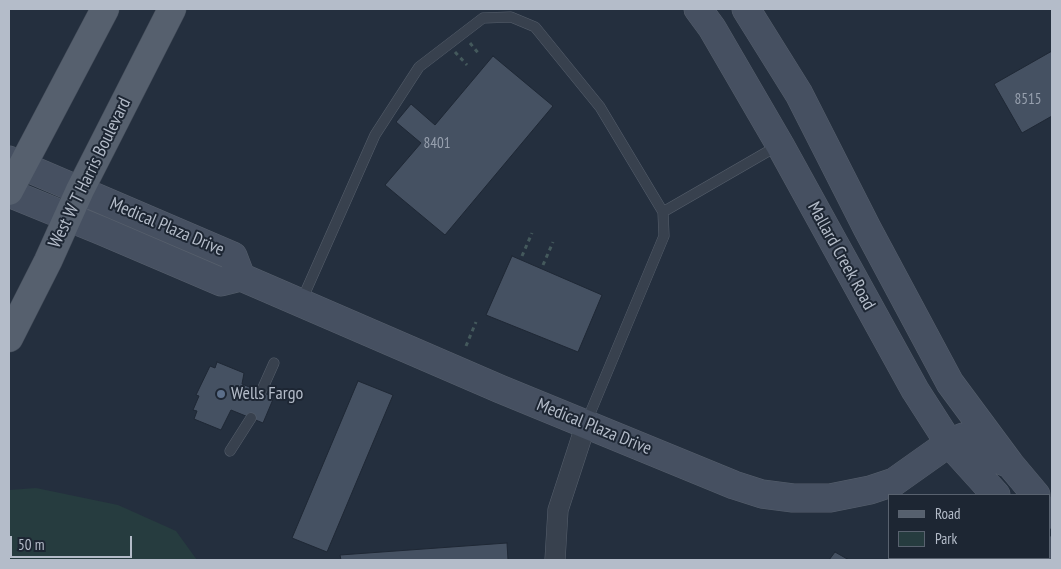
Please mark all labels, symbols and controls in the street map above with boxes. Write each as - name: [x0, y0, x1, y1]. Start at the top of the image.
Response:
- house number: 8515: [1015, 91, 1041, 109]
- street label: West W T Harris Boulevard: [44, 94, 136, 252]
- house number: 8401: [424, 135, 450, 153]
- street label: Medical Plaza Drive: [107, 193, 227, 261]
- street label: Mallard Creek Road: [802, 198, 880, 314]
- place label: Wells Fargo: [231, 383, 303, 405]
- marker: Wells Fargo: [215, 388, 227, 400]
- street label: Medical Plaza Drive: [533, 394, 655, 460]
- legend: [888, 494, 1051, 559]
- text: Road: [935, 504, 961, 523]
- scale bar: [12, 526, 135, 558]
- text: Park: [935, 529, 957, 548]
- text: 50 m: [18, 535, 44, 554]

